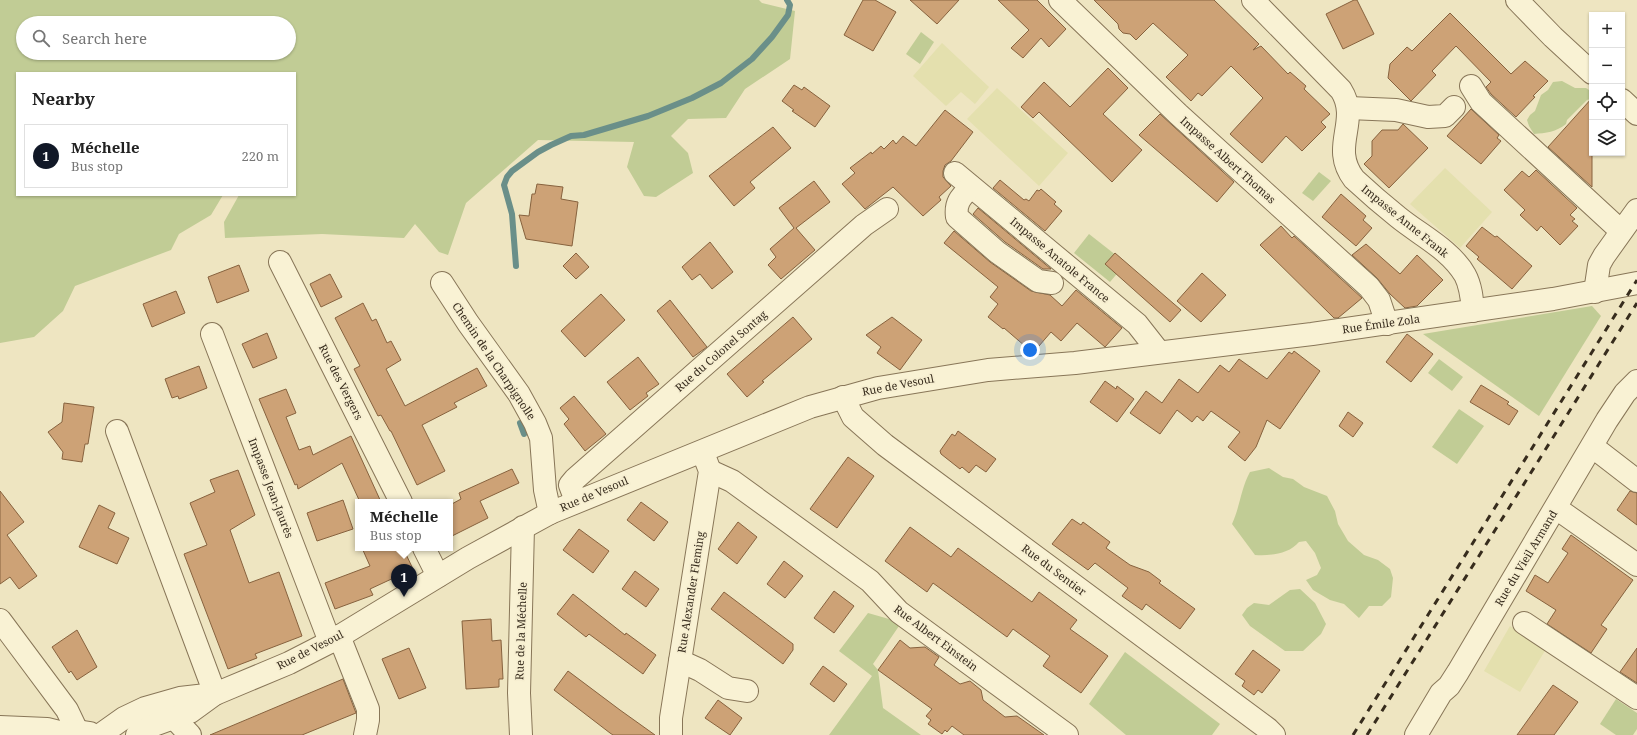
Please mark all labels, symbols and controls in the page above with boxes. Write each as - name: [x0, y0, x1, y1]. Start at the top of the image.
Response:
- map controls: [1589, 12, 1625, 156]
- button: +: [1589, 12, 1625, 48]
- search box: [16, 16, 296, 60]
- icon: search: [30, 27, 52, 49]
- text: Search here: [62, 28, 147, 48]
- button: −: [1589, 48, 1625, 84]
- button: locate: [1589, 84, 1625, 120]
- text: Nearby: [32, 87, 95, 110]
- street label: Impasse Albert Thomas: [1177, 113, 1279, 207]
- button: layers: [1589, 120, 1625, 156]
- text: Méchelle: [71, 137, 140, 157]
- text: 1: [42, 147, 50, 165]
- text: 220 m: [242, 147, 279, 165]
- text: Bus stop: [71, 157, 123, 175]
- street label: Impasse Anne Frank: [1359, 181, 1452, 261]
- street label: Impasse Anatole France: [1007, 214, 1113, 306]
- street label: Chemin de la Charpignolle: [449, 299, 540, 423]
- street label: Rue du Colonel Sontag: [672, 307, 770, 395]
- street label: Rue Émile Zola: [1341, 311, 1421, 336]
- your location: [1020, 340, 1040, 360]
- street label: Rue des Vergers: [316, 341, 367, 422]
- street label: Rue de Vesoul: [861, 370, 936, 399]
- street label: Impasse Jean-Jaurès: [246, 436, 297, 540]
- street label: Rue de Vesoul: [557, 472, 631, 515]
- popup: [355, 499, 453, 551]
- text: Méchelle: [370, 506, 438, 526]
- street label: Rue du Vieil Armand: [1491, 507, 1560, 609]
- text: Bus stop: [370, 526, 422, 544]
- street label: Rue Alexander Fleming: [673, 530, 708, 654]
- street label: Rue du Sentier: [1019, 540, 1090, 599]
- pin: 1: [391, 564, 417, 597]
- street label: Rue de la Méchelle: [511, 582, 530, 680]
- street label: Rue Albert Einstein: [891, 601, 981, 674]
- street label: Rue de Vesoul: [274, 626, 346, 673]

